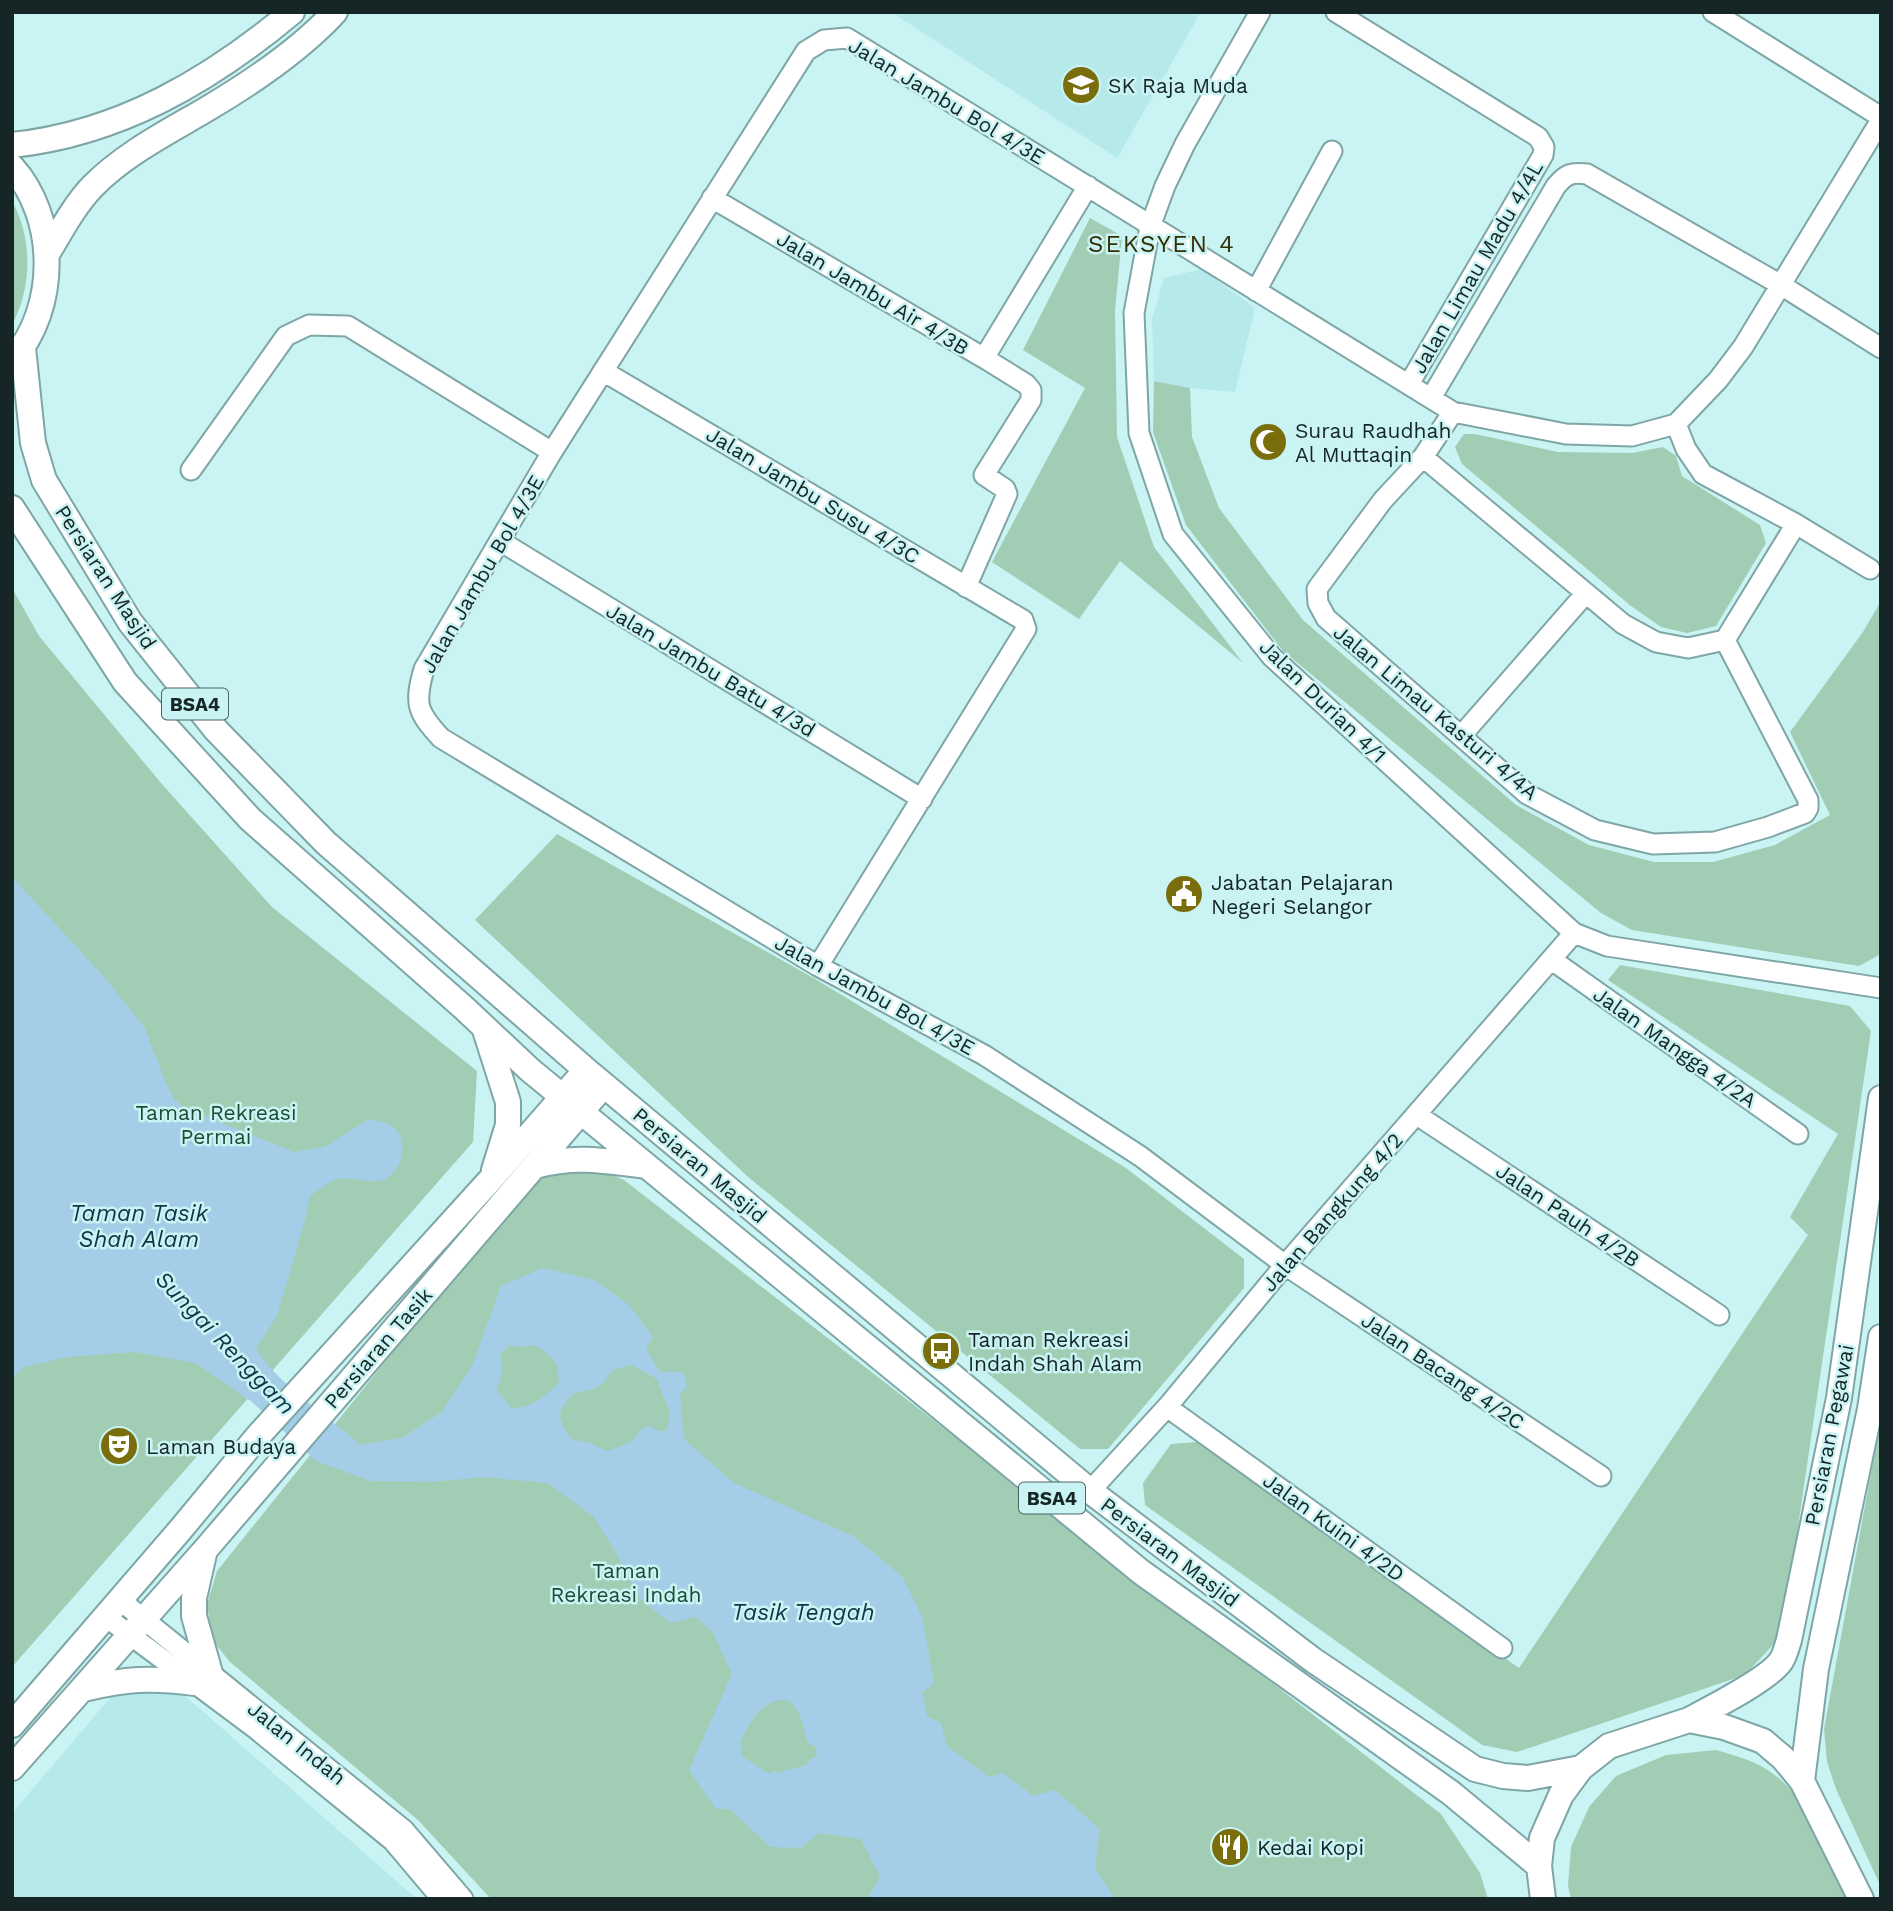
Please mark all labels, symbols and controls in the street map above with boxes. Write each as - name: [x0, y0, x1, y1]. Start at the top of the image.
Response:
- street label: Jalan Jambu Bol 4/3E: [844, 32, 1050, 170]
- school or university icon: SK Raja Muda: [1060, 64, 1102, 106]
- place label: SK Raja Muda: [1108, 73, 1248, 98]
- street label: Jalan Limau Madu 4/4L: [1406, 156, 1548, 378]
- street label: Jalan Jambu Air 4/3B: [772, 226, 974, 360]
- district label: SEKSYEN 4: [1088, 230, 1236, 258]
- place label: Surau Raudhah Al Muttaqin: [1295, 418, 1451, 467]
- street label: Jalan Jambu Susu 4/3C: [702, 421, 924, 569]
- mosque icon: Surau Raudhah Al Muttaqin: [1247, 421, 1289, 463]
- street label: Jalan Jambu Bol 4/3E: [415, 470, 549, 678]
- street label: Persiaran Masjid: [50, 500, 162, 654]
- street label: Jalan Jambu Batu 4/3d: [602, 598, 820, 742]
- street label: Jalan Limau Kasturi 4/4A: [1329, 619, 1543, 805]
- street label: Jalan Durian 4/1: [1254, 634, 1392, 768]
- road number: BSA4: [162, 688, 228, 720]
- place label: Jabatan Pelajaran Negeri Selangor: [1211, 870, 1394, 919]
- public building icon: Jabatan Pelajaran Negeri Selangor: [1163, 873, 1205, 915]
- street label: Jalan Jambu Bol 4/3E: [771, 930, 979, 1060]
- street label: Jalan Mangga 4/2A: [1589, 981, 1762, 1113]
- park label: Taman Rekreasi Permai: [135, 1100, 297, 1149]
- street label: Persiaran Masjid: [628, 1102, 772, 1228]
- street label: Jalan Bangkung 4/2: [1256, 1128, 1408, 1296]
- street label: Jalan Pauh 4/2B: [1492, 1158, 1644, 1272]
- water label: Taman Tasik Shah Alam: [70, 1200, 210, 1253]
- water label: Sungai Renggam: [150, 1266, 300, 1420]
- street label: Persiaran Tasik: [319, 1282, 437, 1414]
- street label: Jalan Bacang 4/2C: [1357, 1307, 1529, 1435]
- place label: Taman Rekreasi Indah Shah Alam: [968, 1327, 1142, 1376]
- bus stop icon: Taman Rekreasi Indah Shah Alam: [920, 1330, 962, 1372]
- street label: Persiaran Pegawai: [1799, 1342, 1859, 1528]
- theatre icon: Laman Budaya: [98, 1425, 140, 1467]
- place label: Laman Budaya: [146, 1434, 296, 1459]
- street label: Jalan Kuini 4/2D: [1258, 1467, 1410, 1587]
- road number: BSA4: [1019, 1482, 1085, 1514]
- street label: Persiaran Masjid: [1096, 1492, 1244, 1612]
- park label: Taman Rekreasi Indah: [551, 1558, 701, 1607]
- water label: Tasik Tengah: [731, 1599, 875, 1626]
- street label: Jalan Indah: [243, 1696, 351, 1790]
- restaurant icon: Kedai Kopi: [1209, 1826, 1251, 1868]
- place label: Kedai Kopi: [1257, 1835, 1364, 1860]

